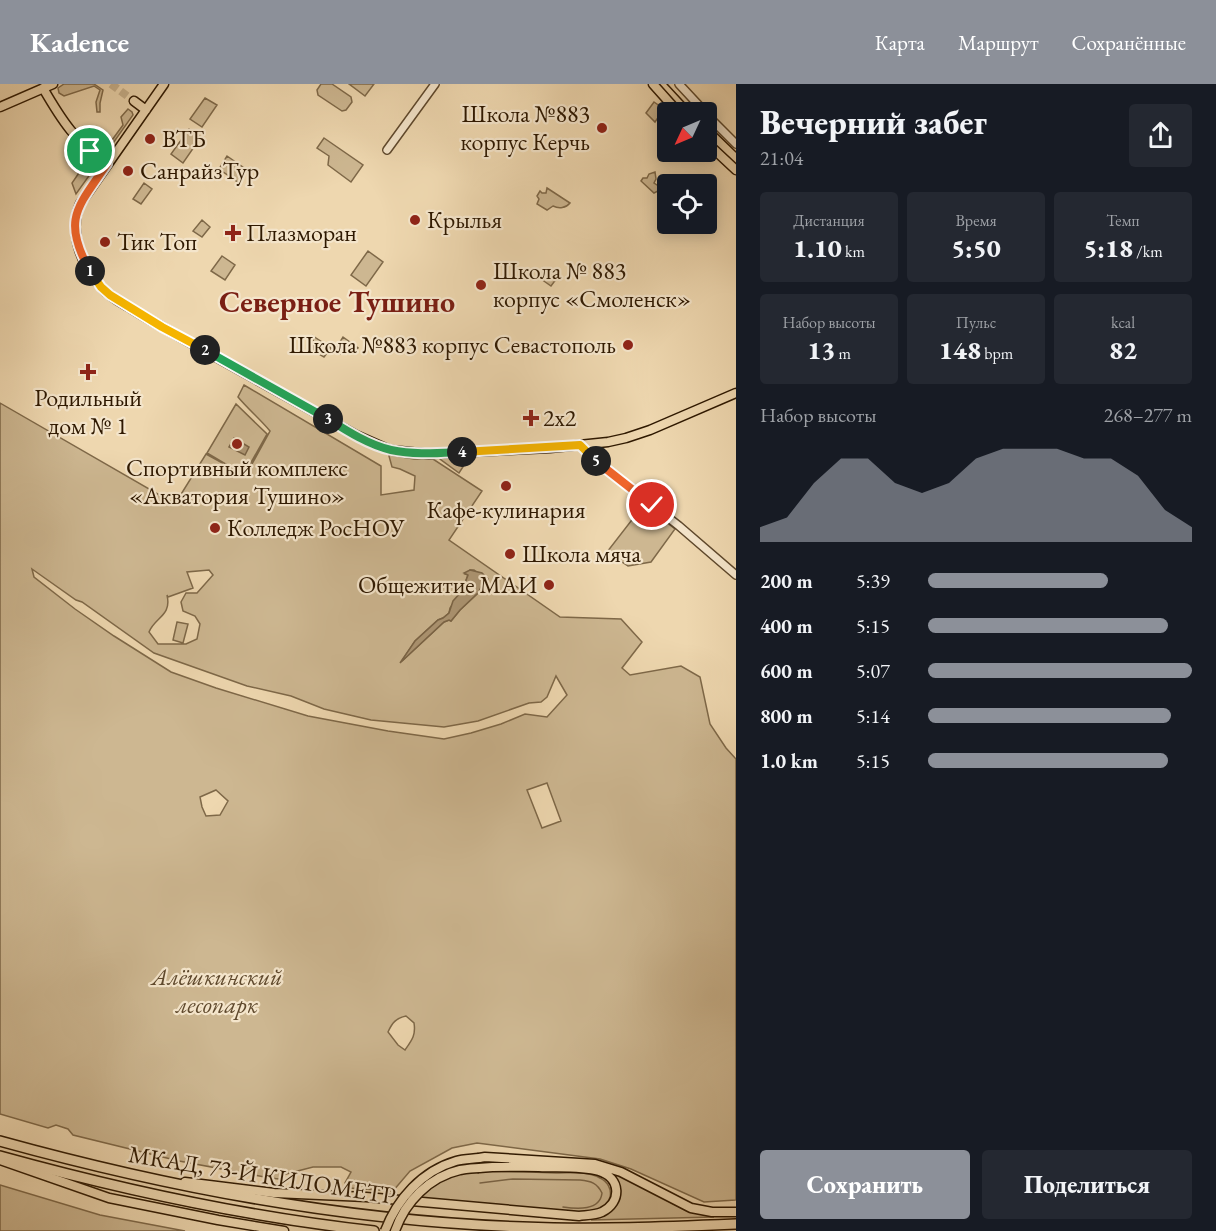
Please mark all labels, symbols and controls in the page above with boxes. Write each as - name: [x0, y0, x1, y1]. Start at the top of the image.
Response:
- text: Kadence: [30, 24, 129, 60]
- text: Карта: [875, 29, 925, 56]
- text: Маршрут: [958, 29, 1039, 56]
- text: Сохранённые: [1072, 29, 1186, 56]
- place label: Школа №883 корпус Керчь: [460, 98, 590, 157]
- text: Вечерний забег: [760, 101, 987, 144]
- north arrow: [657, 102, 717, 162]
- map controls: [657, 102, 717, 234]
- button: share: [1129, 104, 1192, 167]
- marker: Школа №883 корпус Керчь: [595, 121, 609, 135]
- place label: ВТБ: [162, 123, 206, 154]
- pin: [64, 125, 115, 176]
- marker: ВТБ: [143, 132, 157, 146]
- icon: arrive: [73, 134, 106, 167]
- text: 21:04: [760, 145, 803, 171]
- place label: СанрайзТур: [140, 155, 259, 186]
- marker: СанрайзТур: [121, 164, 135, 178]
- button: locate: [657, 174, 717, 234]
- place label: Крылья: [427, 204, 502, 235]
- text: Дистанция: [793, 210, 865, 231]
- text: Время: [955, 210, 997, 231]
- text: Темп: [1106, 210, 1140, 231]
- marker: Крылья: [408, 213, 422, 227]
- place label: Плазморан: [246, 217, 357, 248]
- marker: Плазморан: [224, 224, 242, 242]
- place label: Тик Топ: [117, 226, 197, 257]
- text: 1.10: [793, 231, 842, 265]
- text: 5:50: [951, 231, 1001, 265]
- text: 5:18: [1083, 231, 1133, 265]
- marker: Тик Топ: [98, 235, 112, 249]
- text: km: [842, 241, 865, 262]
- text: /km: [1133, 241, 1163, 262]
- place label: Школа № 883 корпус «Смоленск»: [493, 255, 691, 314]
- pin: 1: [75, 256, 105, 286]
- text: 1: [86, 260, 94, 281]
- marker: Школа № 883 корпус «Смоленск»: [474, 278, 488, 292]
- district label: Северное Тушино: [219, 282, 455, 321]
- text: Набор высоты: [782, 312, 876, 333]
- text: Пульс: [956, 312, 996, 333]
- text: kcal: [1111, 312, 1135, 333]
- place label: Школа №883 корпус Севастополь: [289, 329, 616, 360]
- text: 13: [807, 333, 835, 367]
- text: 148: [939, 333, 981, 367]
- text: 82: [1109, 333, 1137, 367]
- pin: 2: [190, 335, 220, 365]
- marker: Школа №883 корпус Севастополь: [621, 338, 635, 352]
- text: 2: [201, 339, 209, 360]
- text: m: [835, 343, 851, 364]
- text: bpm: [981, 343, 1013, 364]
- marker: Родильный дом № 1: [79, 363, 97, 381]
- place label: Родильный дом № 1: [34, 382, 142, 441]
- place label: 2х2: [543, 402, 577, 433]
- text: Набор высоты: [760, 402, 876, 428]
- text: 268–277 m: [1104, 402, 1192, 428]
- pin: 3: [313, 404, 343, 434]
- text: 3: [324, 408, 332, 429]
- marker: 2х2: [524, 411, 538, 425]
- marker: Спортивный комплекс «Акватория Тушино»: [230, 437, 244, 451]
- pin: 4: [447, 437, 477, 467]
- text: 4: [458, 441, 466, 462]
- pin: 5: [581, 446, 611, 476]
- text: 5: [592, 450, 600, 471]
- place label: Спортивный комплекс «Акватория Тушино»: [126, 452, 348, 511]
- marker: Кафе-кулинария: [499, 479, 513, 493]
- pin: [626, 479, 677, 530]
- icon: check: [635, 488, 668, 521]
- place label: Кафе-кулинария: [427, 494, 586, 525]
- place label: Колледж РосНОУ: [227, 512, 406, 543]
- marker: Колледж РосНОУ: [208, 521, 222, 535]
- place label: Школа мяча: [522, 538, 641, 569]
- marker: Школа мяча: [503, 547, 517, 561]
- text: 200 m: [760, 568, 813, 594]
- text: 5:39: [856, 568, 890, 594]
- place label: Общежитие МАИ: [358, 569, 537, 600]
- marker: Общежитие МАИ: [542, 578, 556, 592]
- text: 400 m: [760, 613, 813, 639]
- text: 5:15: [856, 613, 890, 639]
- text: 600 m: [760, 658, 813, 684]
- text: 5:07: [856, 658, 890, 684]
- text: 800 m: [760, 703, 813, 729]
- text: 5:14: [856, 703, 890, 729]
- text: 1.0 km: [760, 748, 818, 774]
- text: 5:15: [856, 748, 890, 774]
- park label: Алёшкинский лесопарк: [150, 961, 282, 1020]
- street label: МКАД, 73-Й КИЛОМЕТР: [126, 1138, 398, 1211]
- button: Сохранить: [760, 1150, 970, 1219]
- button: Поделиться: [982, 1150, 1192, 1219]

